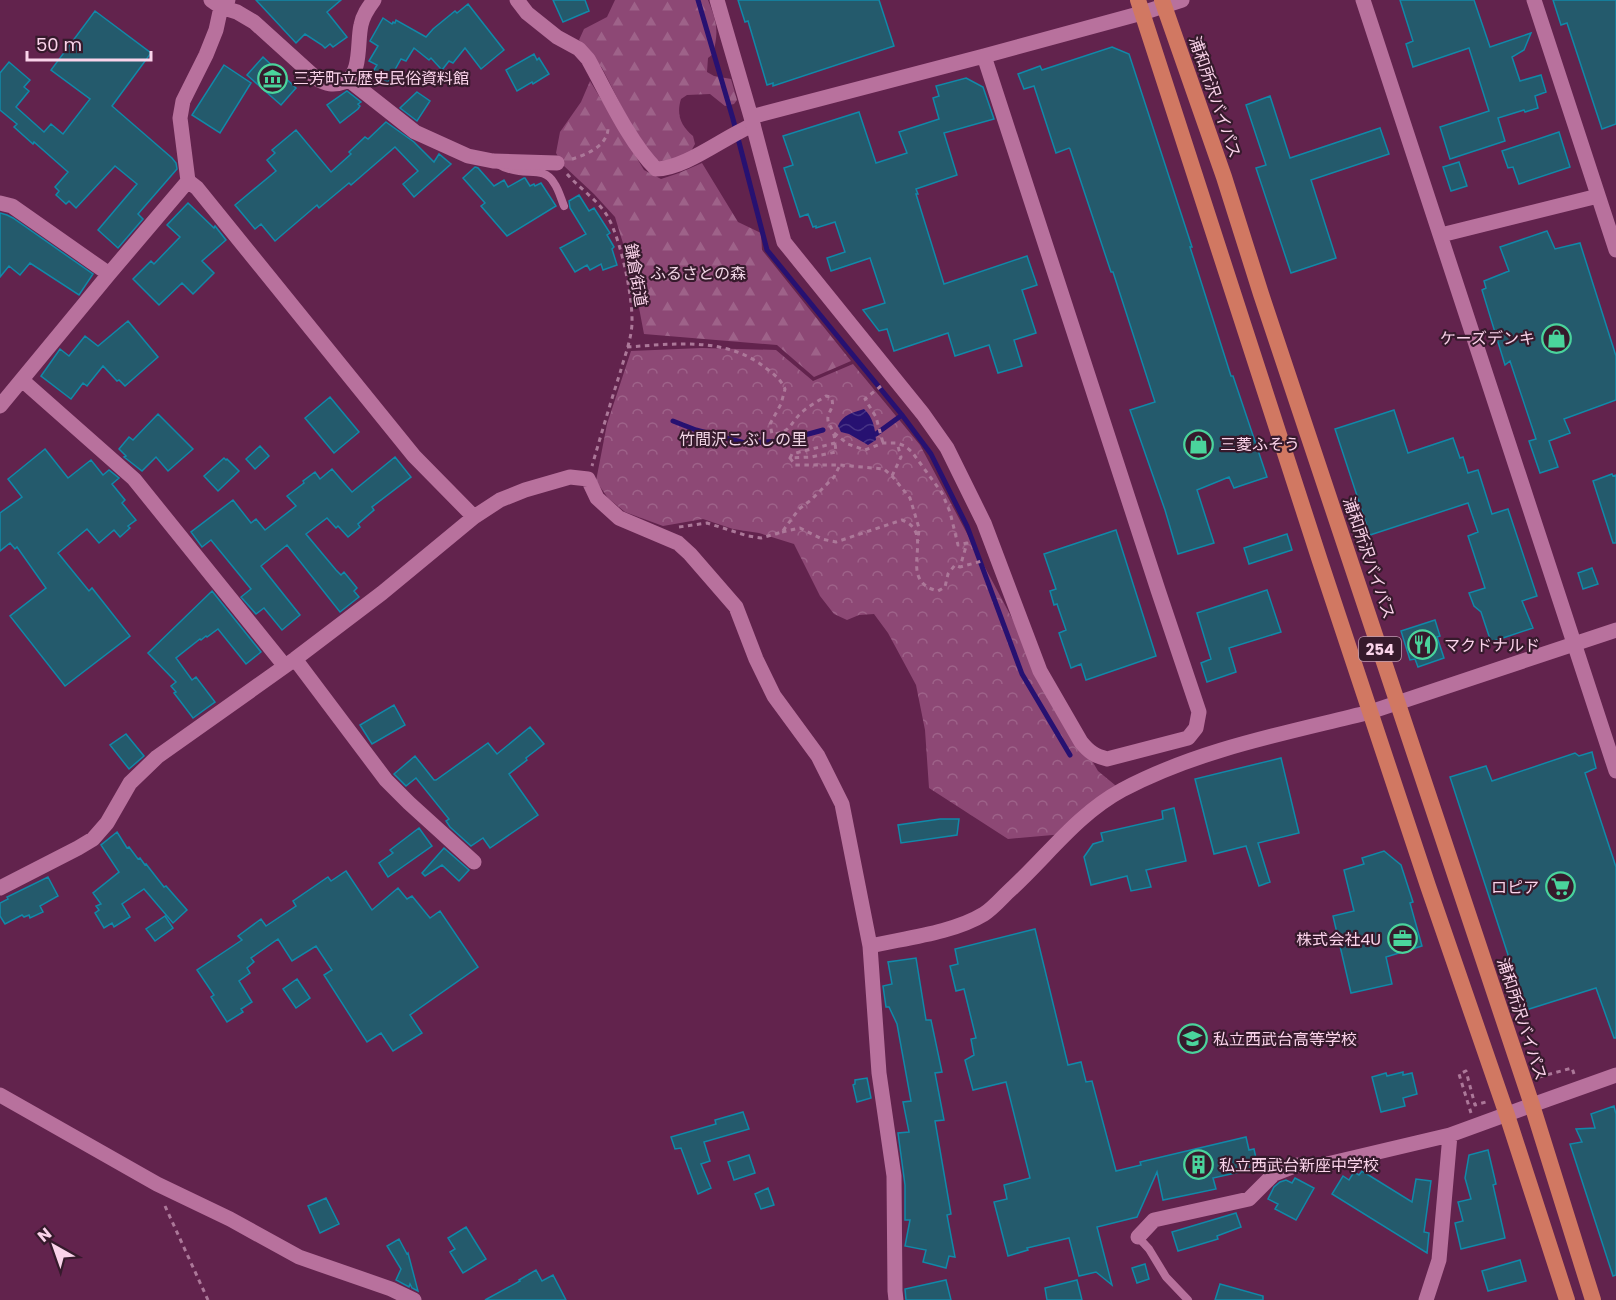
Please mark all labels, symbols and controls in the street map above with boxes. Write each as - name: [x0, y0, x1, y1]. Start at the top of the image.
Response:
- scale bar: [27, 24, 152, 62]
- text: 50 m: [36, 32, 82, 57]
- street label: 浦和所沢バイパス: [1183, 33, 1247, 161]
- museum icon: 三芳町立歴史民俗資料館: [256, 62, 288, 94]
- place label: 三芳町立歴史民俗資料館: [293, 67, 469, 90]
- street label: 鎌倉街道: [619, 241, 653, 309]
- park label: ふるさとの森: [650, 262, 746, 285]
- shop icon: ケーズデンキ: [1540, 322, 1572, 354]
- place label: ケーズデンキ: [1440, 327, 1535, 350]
- park label: 竹間沢こぶしの里: [679, 428, 807, 451]
- shop icon: 三菱ふそう: [1183, 428, 1215, 460]
- place label: 三菱ふそう: [1220, 433, 1300, 456]
- street label: 浦和所沢バイパス: [1337, 494, 1401, 622]
- restaurant icon: マクドナルド: [1407, 629, 1439, 661]
- place label: マクドナルド: [1444, 634, 1540, 657]
- road number: 254: [1359, 637, 1401, 661]
- supermarket icon: ロピア: [1544, 871, 1576, 903]
- place label: ロピア: [1491, 876, 1539, 899]
- office icon: 株式会社4U: [1386, 923, 1418, 955]
- place label: 株式会社4U: [1296, 928, 1381, 951]
- street label: 浦和所沢バイパス: [1491, 955, 1553, 1083]
- school or university icon: 私立西武台高等学校: [1176, 1023, 1208, 1055]
- place label: 私立西武台高等学校: [1213, 1028, 1357, 1051]
- building icon: 私立西武台新座中学校: [1182, 1149, 1214, 1181]
- place label: 私立西武台新座中学校: [1219, 1154, 1379, 1177]
- north arrow: [24, 1216, 84, 1276]
- text: N: [33, 1222, 57, 1248]

